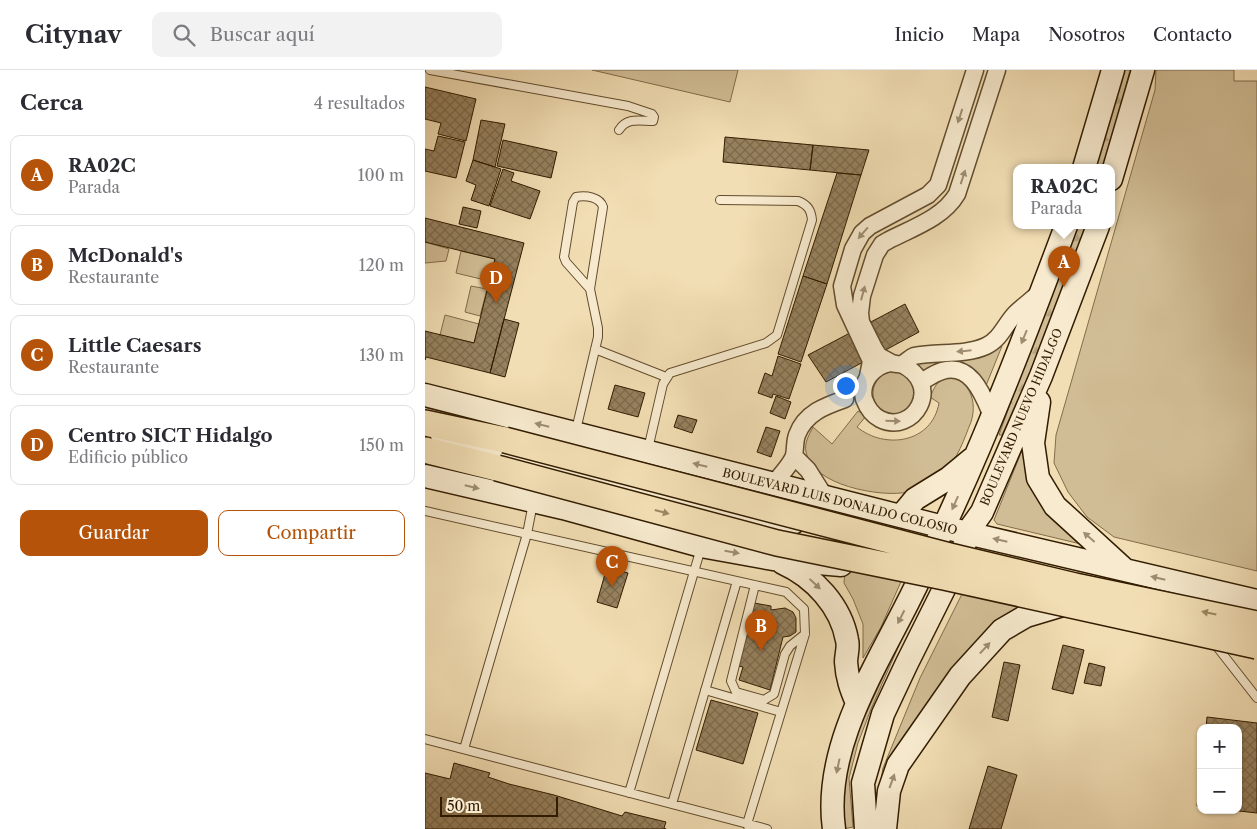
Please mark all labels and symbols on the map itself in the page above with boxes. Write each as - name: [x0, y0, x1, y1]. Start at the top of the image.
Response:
- one-way arrow: [956, 109, 963, 124]
- one-way arrow: [959, 170, 967, 185]
- one-way arrow: [857, 227, 868, 240]
- pin: A: [1048, 246, 1080, 287]
- pin: D: [480, 262, 512, 303]
- one-way arrow: [860, 286, 868, 301]
- street label: BOULEVARD NUEVO HIDALGO: [977, 326, 1065, 508]
- one-way arrow: [1019, 329, 1027, 344]
- one-way arrow: [956, 347, 972, 355]
- your location: [833, 373, 859, 399]
- one-way arrow: [886, 417, 902, 425]
- one-way arrow: [535, 421, 550, 429]
- one-way arrow: [692, 461, 707, 469]
- street label: BOULEVARD LUIS DONALDO COLOSIO: [721, 465, 959, 537]
- one-way arrow: [465, 483, 480, 491]
- one-way arrow: [950, 496, 958, 510]
- one-way arrow: [655, 509, 670, 517]
- one-way arrow: [1083, 532, 1095, 543]
- one-way arrow: [993, 536, 1008, 544]
- pin: C: [596, 546, 628, 587]
- one-way arrow: [724, 548, 740, 556]
- one-way arrow: [1151, 574, 1166, 582]
- one-way arrow: [808, 578, 820, 590]
- one-way arrow: [897, 609, 905, 624]
- one-way arrow: [1202, 609, 1217, 617]
- pin: B: [745, 610, 777, 651]
- one-way arrow: [979, 643, 991, 655]
- one-way arrow: [834, 758, 842, 773]
- one-way arrow: [888, 773, 896, 788]
- scale bar: [440, 794, 557, 817]

